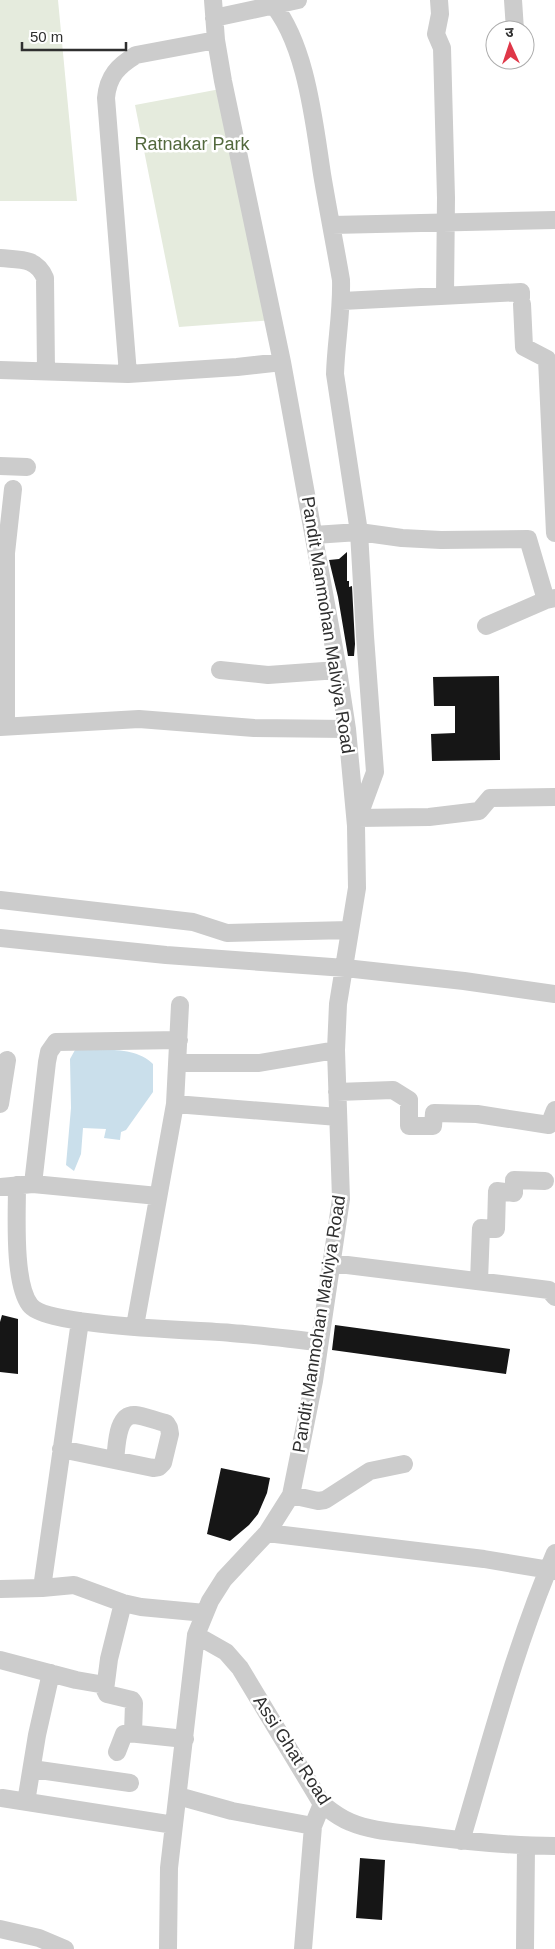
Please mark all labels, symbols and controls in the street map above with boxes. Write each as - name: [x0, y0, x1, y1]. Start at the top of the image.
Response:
- scale bar: [22, 20, 126, 52]
- north arrow: [485, 20, 535, 70]
- text: उ: [505, 24, 515, 40]
- text: 50 m: [30, 28, 63, 45]
- park label: Ratnakar Park: [134, 134, 251, 154]
- street label: Pandit Manmohan Malviya Road: [298, 495, 358, 755]
- street label: Pandit Manmohan Malviya Road: [289, 1194, 349, 1454]
- street label: Assi Ghat Road: [249, 1692, 335, 1808]

